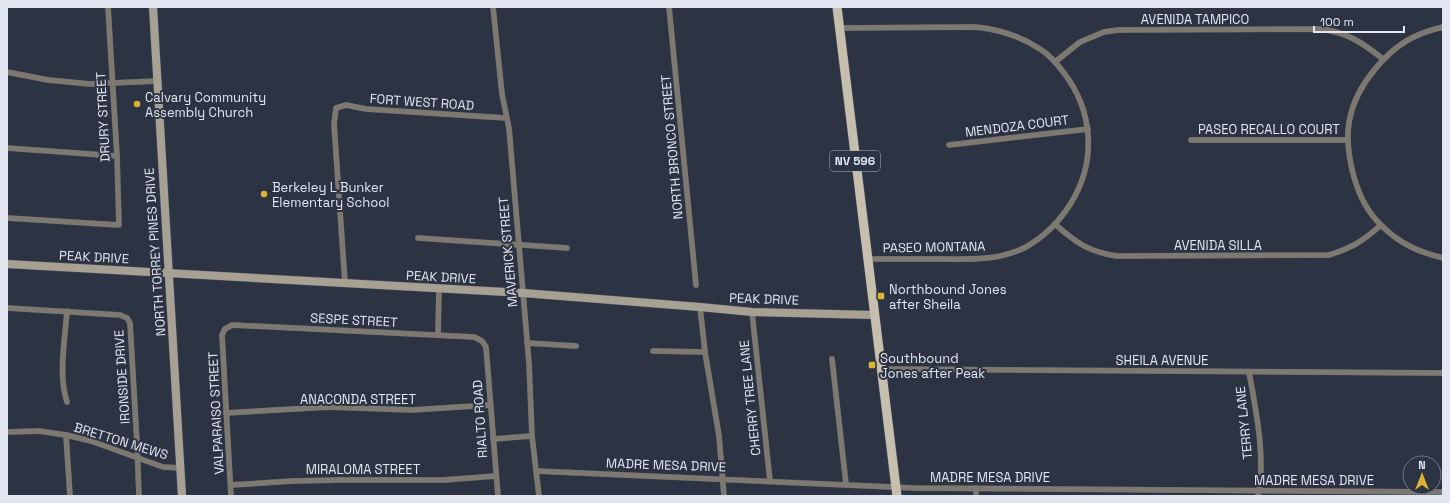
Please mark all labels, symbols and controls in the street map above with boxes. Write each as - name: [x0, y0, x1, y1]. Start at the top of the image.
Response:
- scale bar: [1314, 8, 1404, 34]
- street label: AVENIDA TAMPICO: [1141, 11, 1249, 28]
- text: 100 m: [1320, 14, 1354, 30]
- street label: DRURY STREET: [92, 71, 114, 163]
- street label: NORTH BRONCO STREET: [657, 74, 687, 220]
- place label: Calvary Community Assembly Church: [145, 89, 266, 121]
- street label: FORT WEST ROAD: [369, 90, 475, 114]
- marker: Calvary Community Assembly Church: [132, 99, 142, 109]
- street label: MENDOZA COURT: [964, 111, 1070, 141]
- street label: PASEO RECALLO COURT: [1198, 121, 1340, 138]
- road number: NV 596: [830, 151, 880, 171]
- street label: NORTH TORREY PINES DRIVE: [141, 167, 169, 337]
- place label: Berkeley L Bunker Elementary School: [272, 179, 389, 211]
- marker: Berkeley L Bunker Elementary School: [259, 189, 269, 199]
- street label: MAVERICK STREET: [495, 196, 521, 308]
- street label: AVENIDA SILLA: [1174, 237, 1262, 254]
- street label: PASEO MONTANA: [882, 238, 986, 256]
- street label: PEAK DRIVE: [59, 247, 129, 267]
- street label: PEAK DRIVE: [406, 267, 476, 287]
- place label: Northbound Jones after Sheila: [889, 281, 1007, 313]
- street label: PEAK DRIVE: [729, 289, 799, 309]
- marker: Northbound Jones after Sheila: [876, 291, 886, 301]
- street label: SESPE STREET: [310, 309, 398, 331]
- street label: IRONSIDE DRIVE: [110, 329, 134, 425]
- street label: CHERRY TREE LANE: [735, 339, 765, 457]
- place label: Southbound Jones after Peak: [880, 350, 985, 382]
- street label: VALPARAISO STREET: [204, 351, 228, 475]
- street label: SHEILA AVENUE: [1116, 352, 1208, 369]
- marker: Southbound Jones after Peak: [867, 360, 877, 370]
- street label: RIALTO ROAD: [469, 379, 491, 459]
- street label: TERRY LANE: [1232, 386, 1256, 460]
- street label: ANACONDA STREET: [300, 391, 416, 408]
- street label: BRETTON MEWS: [72, 419, 170, 463]
- street label: MADRE MESA DRIVE: [606, 454, 726, 476]
- north arrow: [1402, 455, 1442, 495]
- text: N: [1418, 458, 1426, 472]
- street label: MIRALOMA STREET: [306, 461, 421, 478]
- street label: MADRE MESA DRIVE: [930, 469, 1050, 486]
- street label: MADRE MESA DRIVE: [1254, 472, 1374, 489]

